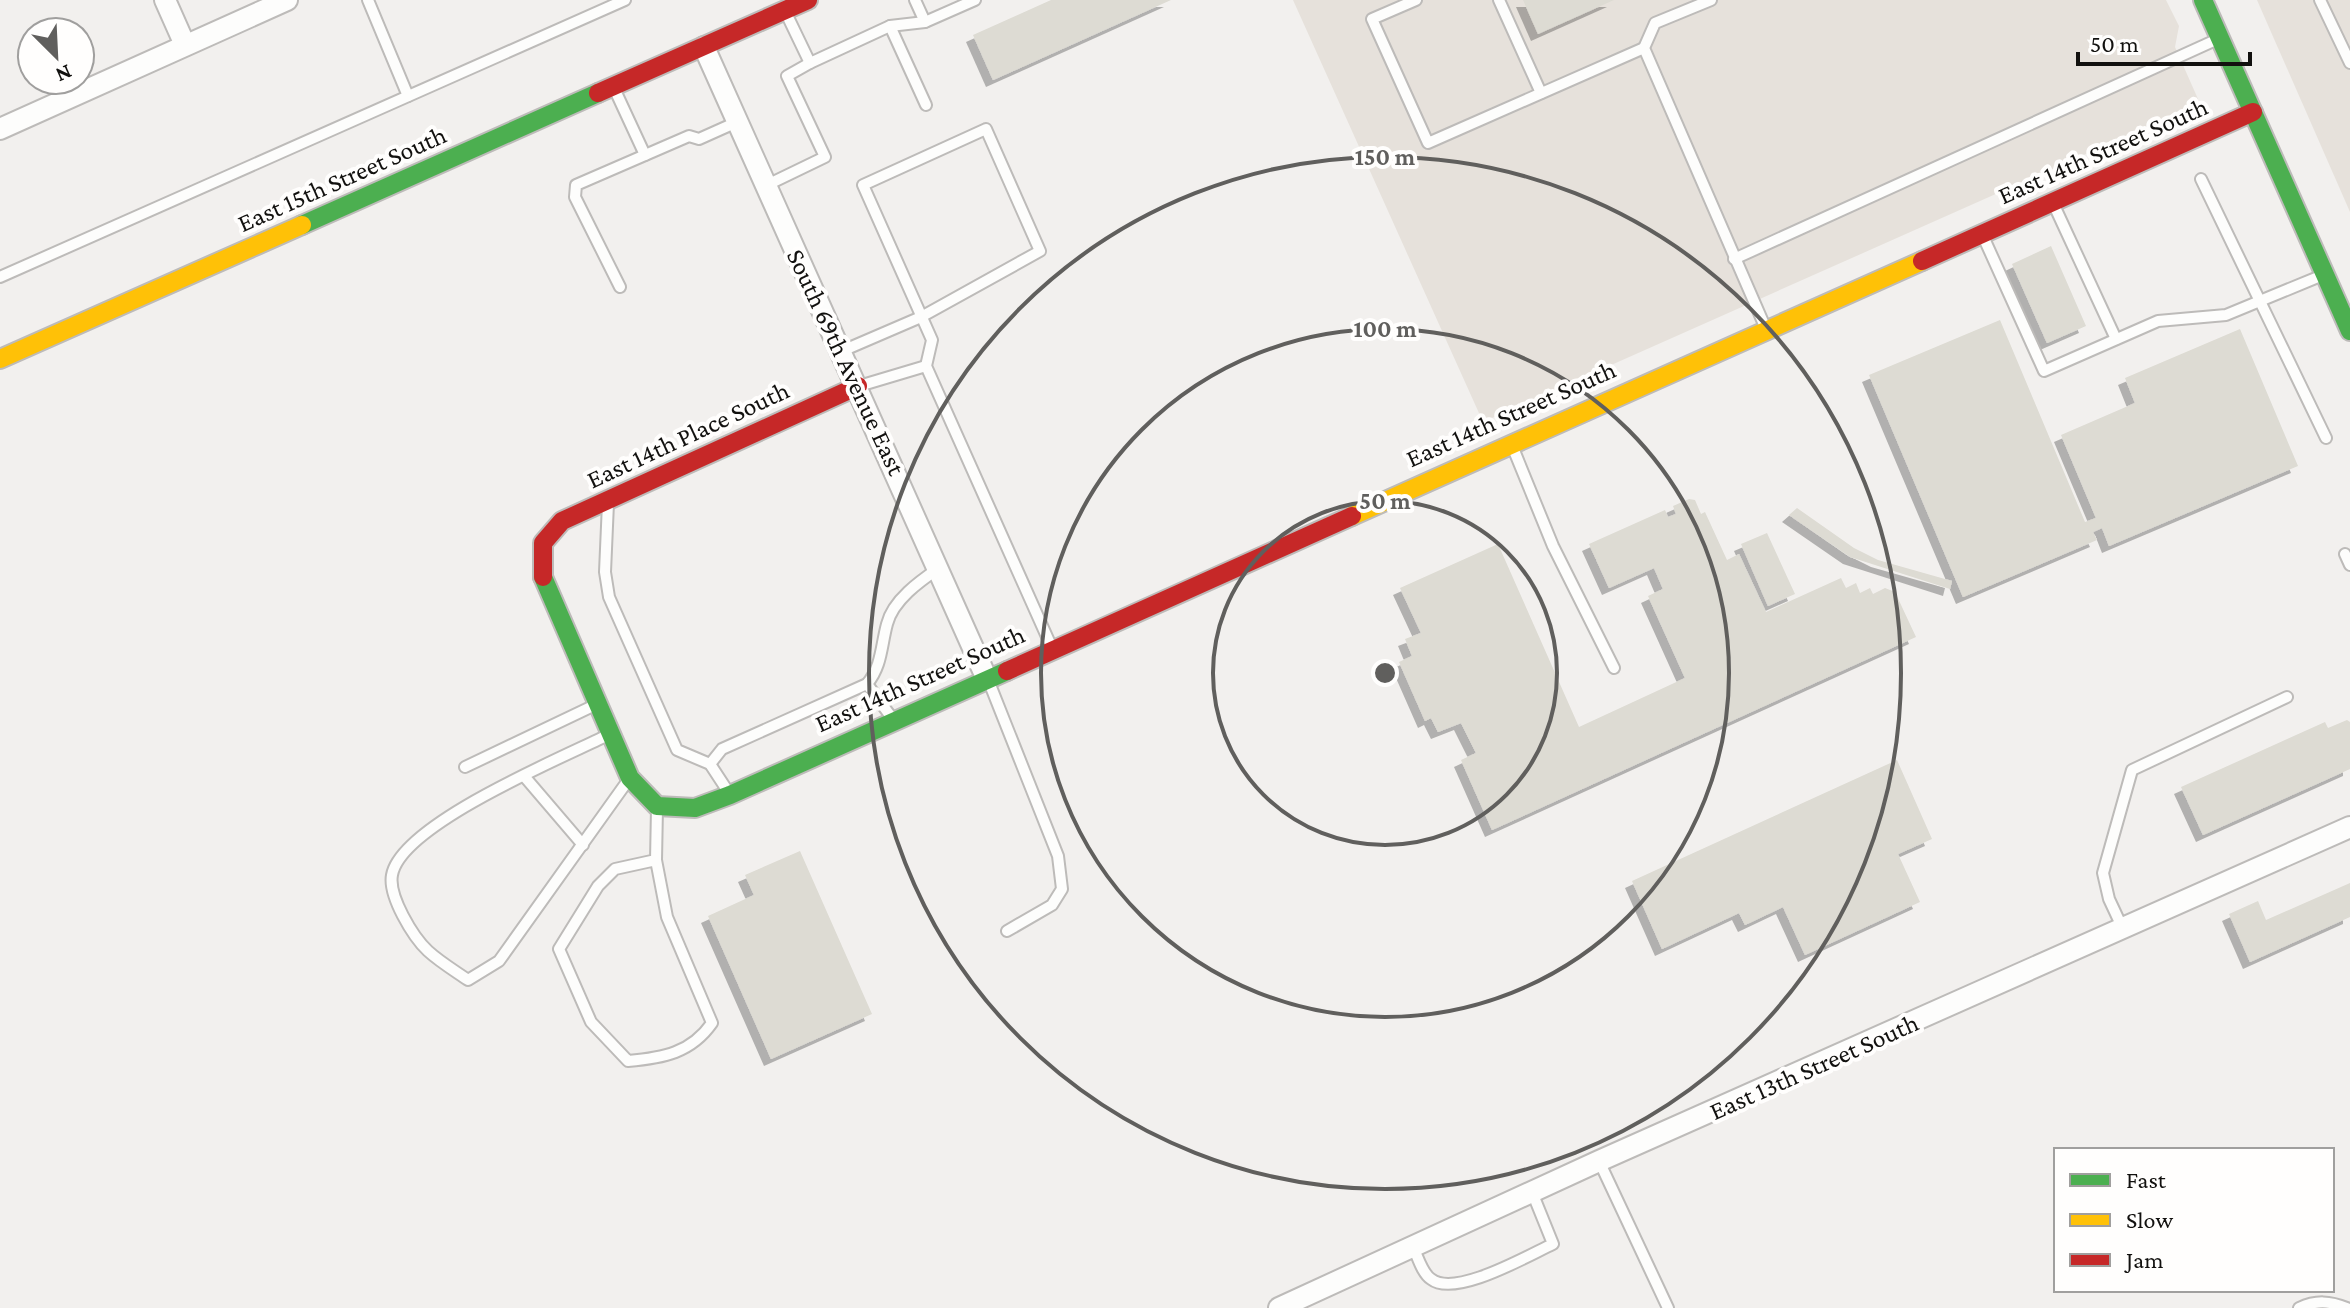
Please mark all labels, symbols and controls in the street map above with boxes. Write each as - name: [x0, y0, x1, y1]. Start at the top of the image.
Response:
- north arrow: [16, 16, 96, 96]
- scale bar: [2078, 16, 2250, 66]
- text: 50 m: [2090, 30, 2139, 57]
- text: N: [52, 59, 76, 88]
- street label: East 14th Street South: [1994, 92, 2212, 210]
- street label: East 15th Street South: [233, 120, 451, 238]
- text: 150 m: [1355, 143, 1416, 170]
- street label: South 69th Avenue East: [781, 244, 911, 480]
- text: 100 m: [1353, 315, 1417, 342]
- street label: East 14th Street South: [1402, 355, 1620, 473]
- street label: East 14th Place South: [582, 375, 794, 495]
- text: 50 m: [1359, 487, 1411, 514]
- street label: East 14th Street South: [811, 620, 1029, 738]
- centre of rings: [1371, 659, 1399, 687]
- street label: East 13th Street South: [1705, 1008, 1923, 1126]
- legend: [2054, 1148, 2334, 1292]
- text: Fast: [2126, 1166, 2167, 1193]
- text: Slow: [2126, 1206, 2173, 1233]
- text: Jam: [2124, 1246, 2164, 1273]

